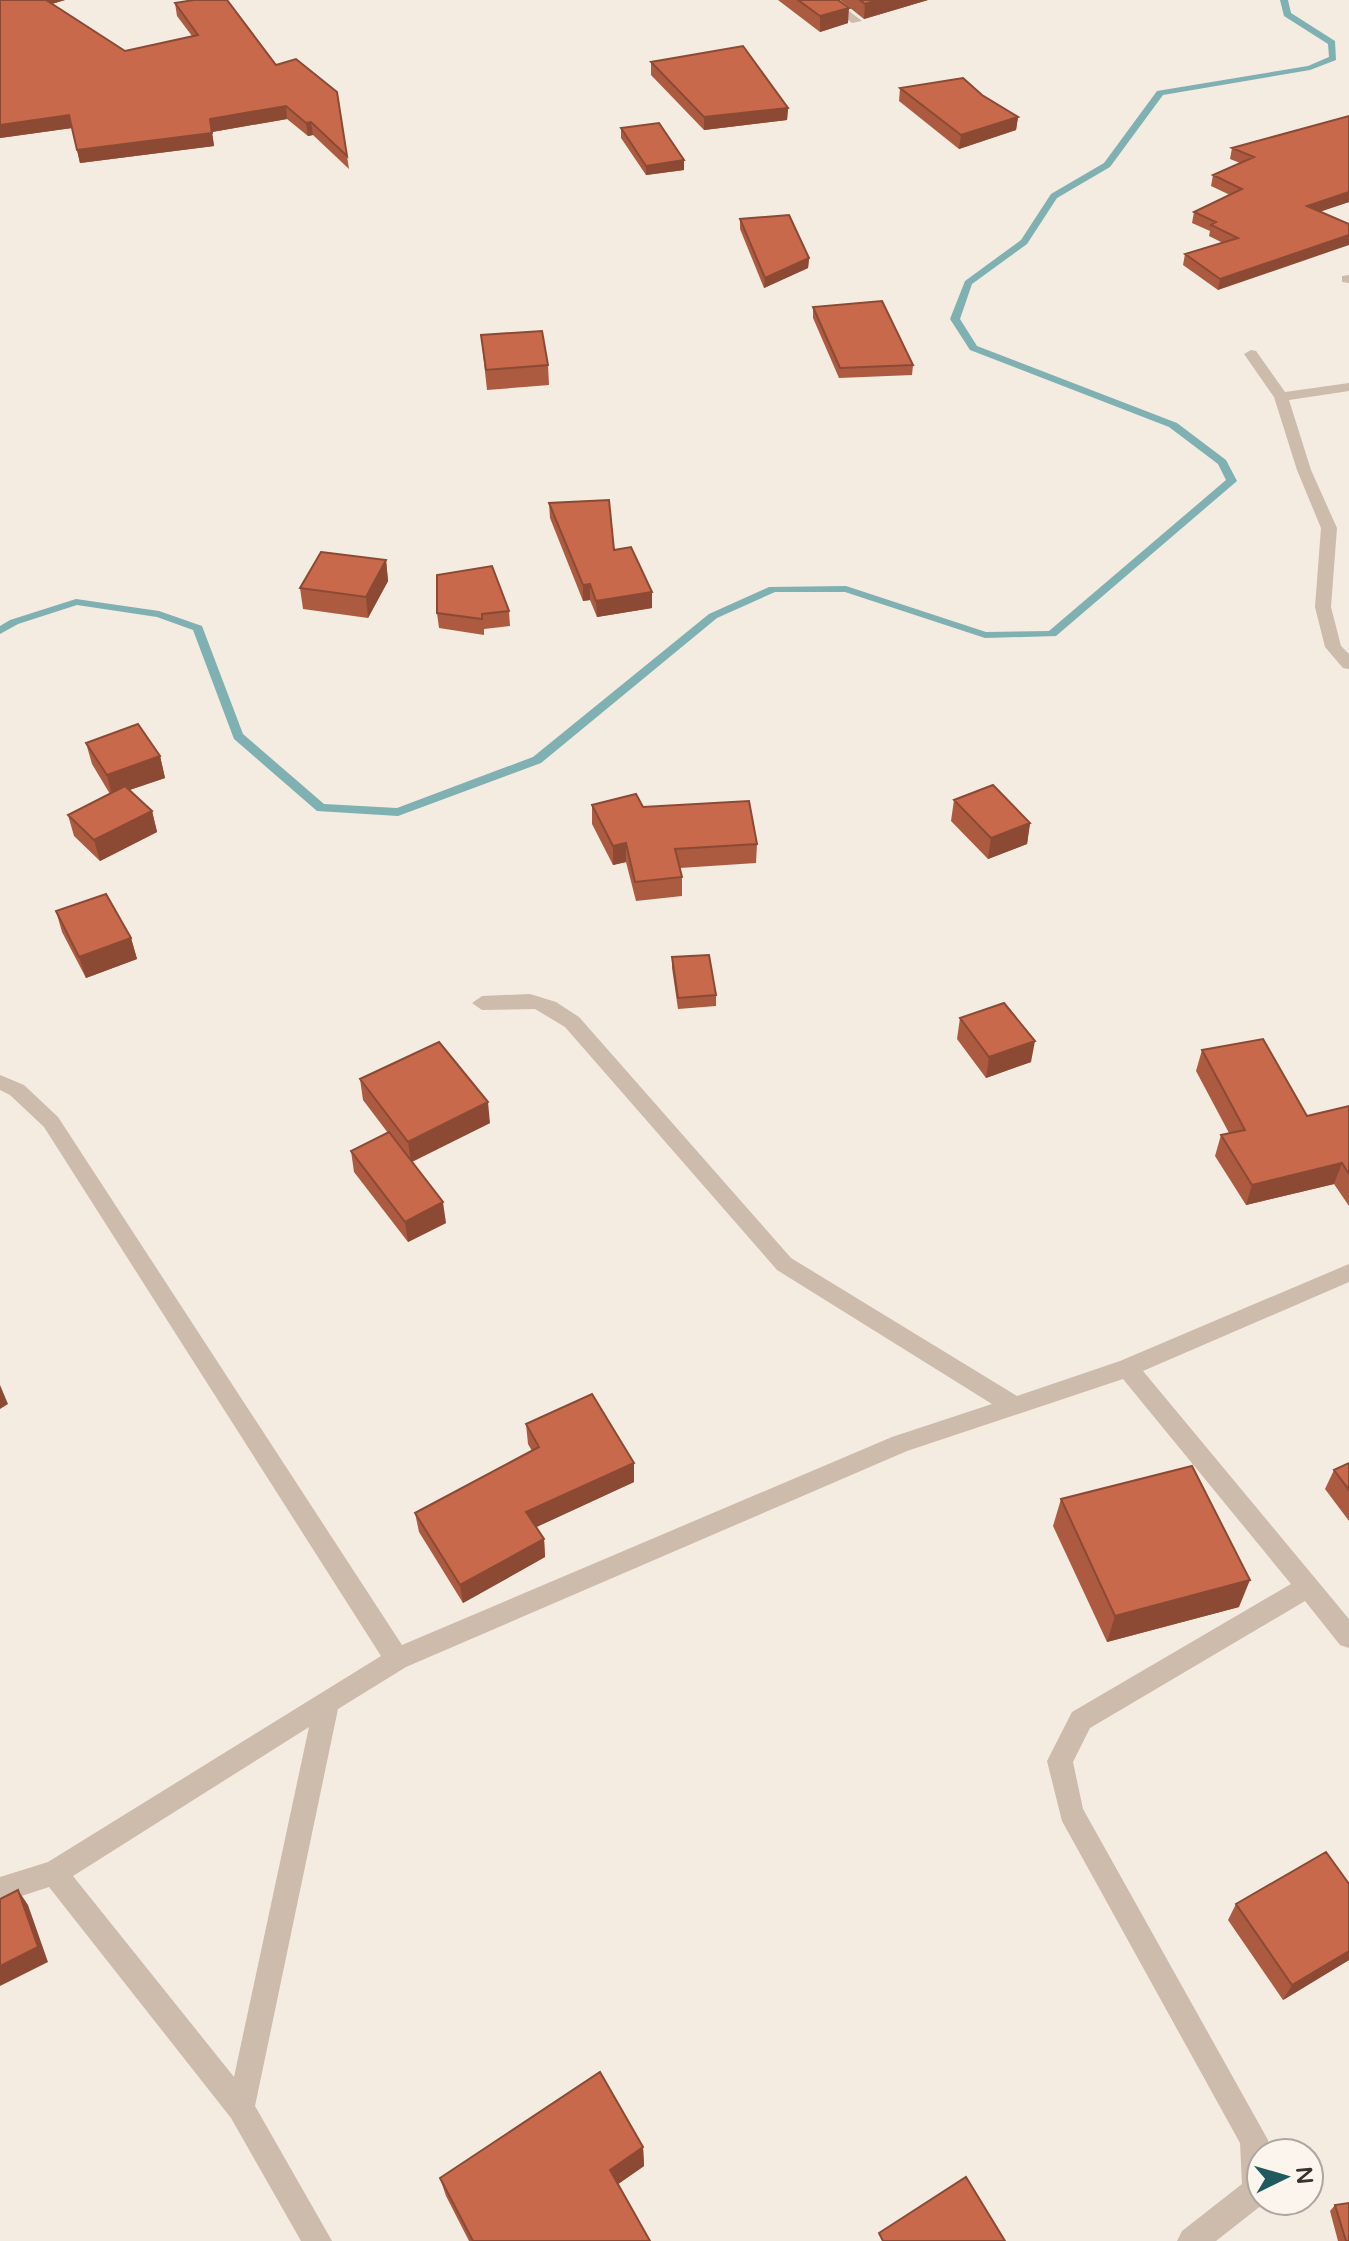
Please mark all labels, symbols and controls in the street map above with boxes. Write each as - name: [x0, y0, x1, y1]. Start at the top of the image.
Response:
- north arrow: [1245, 2137, 1325, 2217]
- text: N: [1290, 2165, 1318, 2185]

